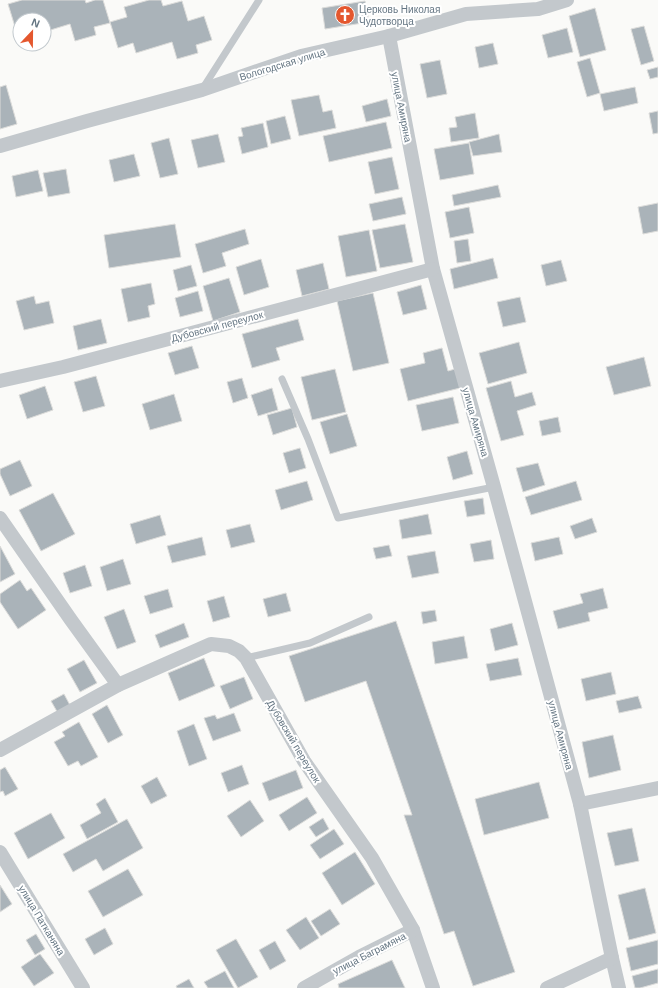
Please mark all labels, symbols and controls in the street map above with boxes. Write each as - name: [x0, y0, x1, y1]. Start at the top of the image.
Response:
- church icon: Церковь Николая Чудотворца: [334, 4, 356, 26]
- place label: Церковь Николая Чудотворца: [359, 4, 440, 27]
- north arrow: [12, 12, 52, 52]
- text: N: [30, 16, 42, 30]
- street label: Вологодская улица: [238, 46, 327, 83]
- street label: улица Амиряна: [389, 71, 414, 144]
- street label: Дубовский переулок: [170, 309, 265, 344]
- street label: улица Амиряна: [460, 386, 491, 458]
- street label: Дубовский переулок: [265, 698, 323, 785]
- street label: улица Амиряна: [546, 699, 575, 771]
- street label: улица Патканяна: [16, 883, 67, 958]
- street label: улица Баграмяна: [331, 930, 408, 977]

